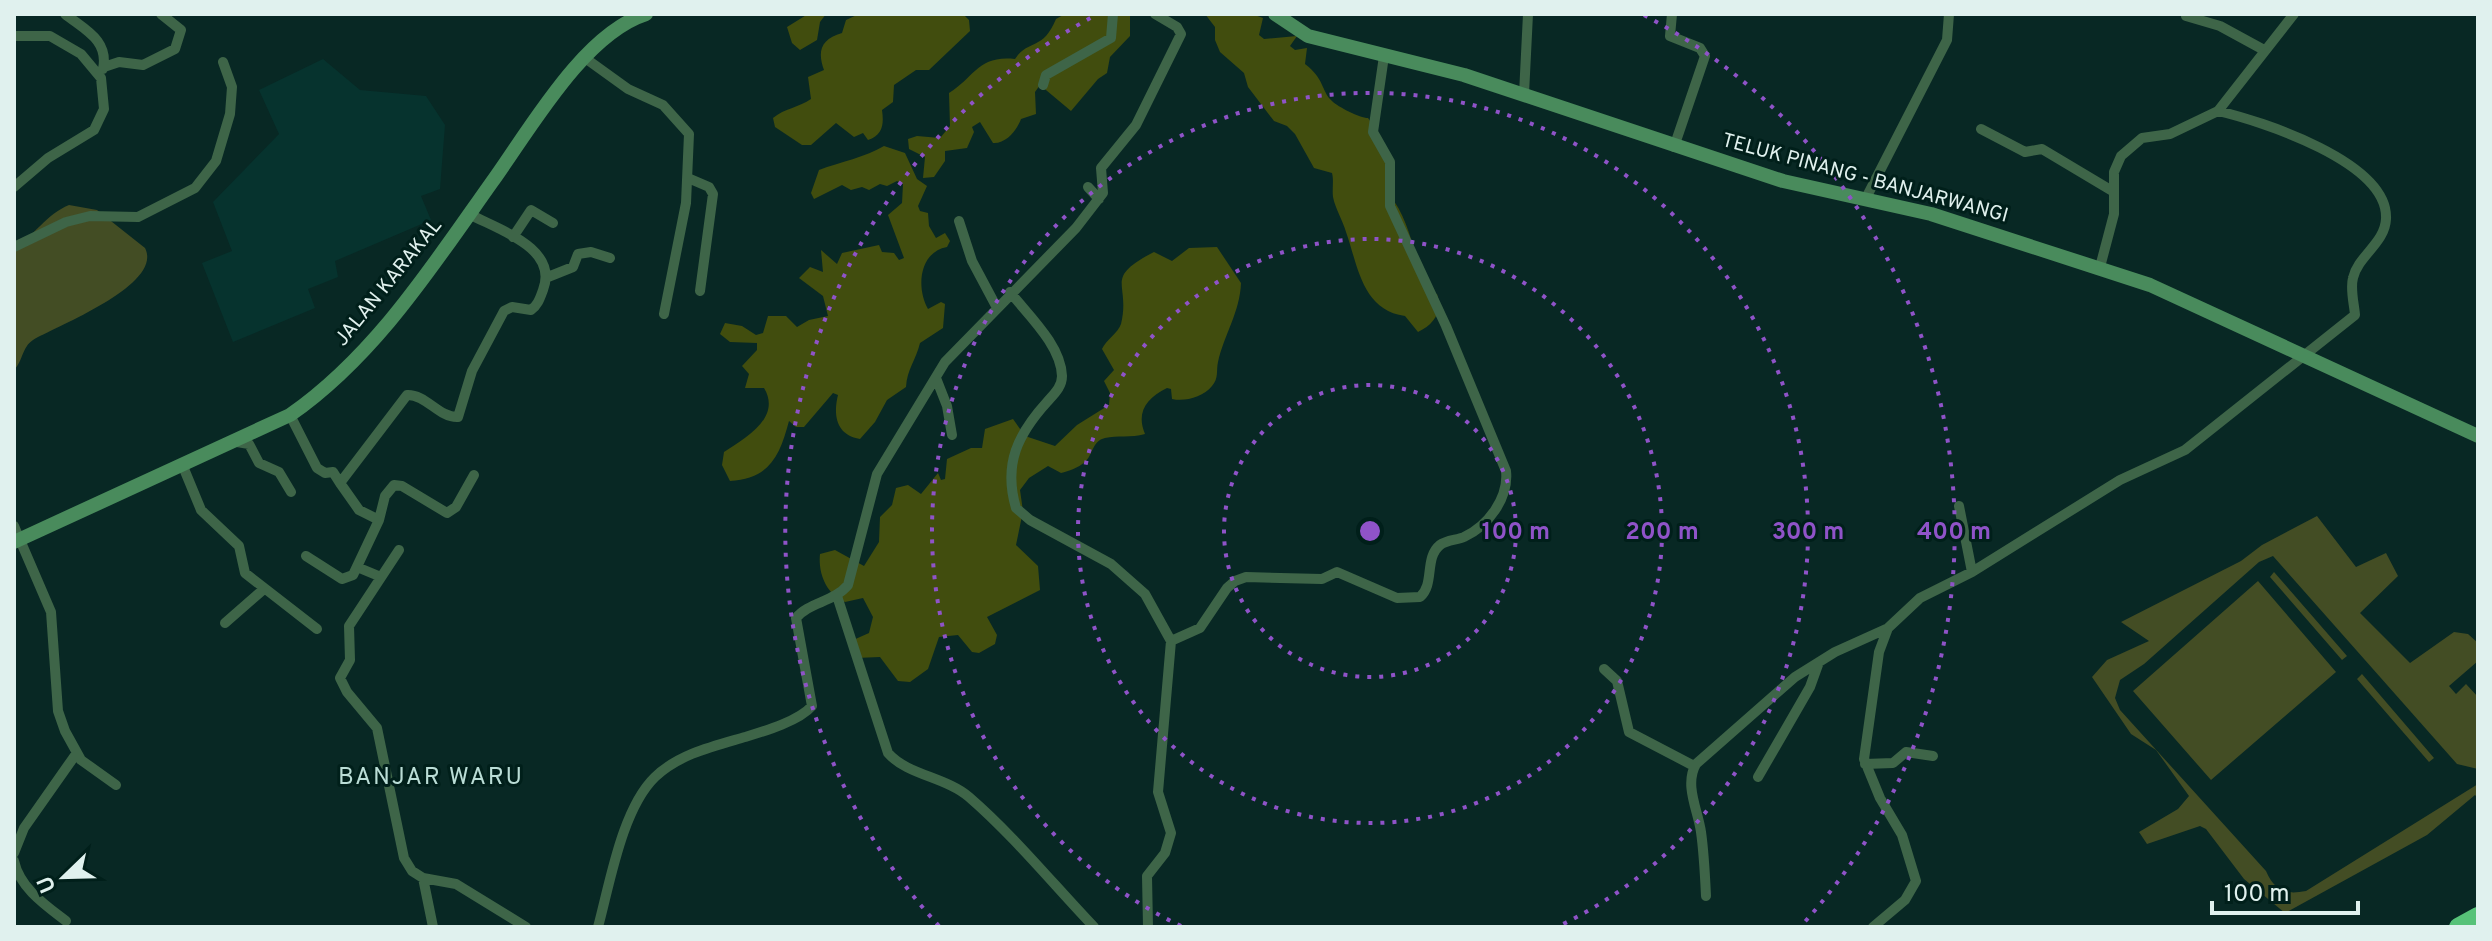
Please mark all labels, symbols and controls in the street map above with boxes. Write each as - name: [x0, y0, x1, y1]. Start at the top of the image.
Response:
- street label: TELUK PINANG - BANJARWANGI: [1719, 128, 2011, 230]
- street label: JALAN KARAKAL: [330, 214, 448, 352]
- centre of rings: [1356, 517, 1384, 545]
- text: 100 m: [1482, 518, 1550, 548]
- text: 200 m: [1625, 518, 1699, 548]
- text: 300 m: [1772, 518, 1844, 548]
- text: 400 m: [1917, 518, 1991, 548]
- district label: BANJAR WARU: [338, 763, 524, 793]
- north arrow: [24, 837, 104, 917]
- scale bar: [2212, 865, 2358, 915]
- text: U: [32, 871, 63, 896]
- text: 100 m: [2224, 880, 2290, 910]

